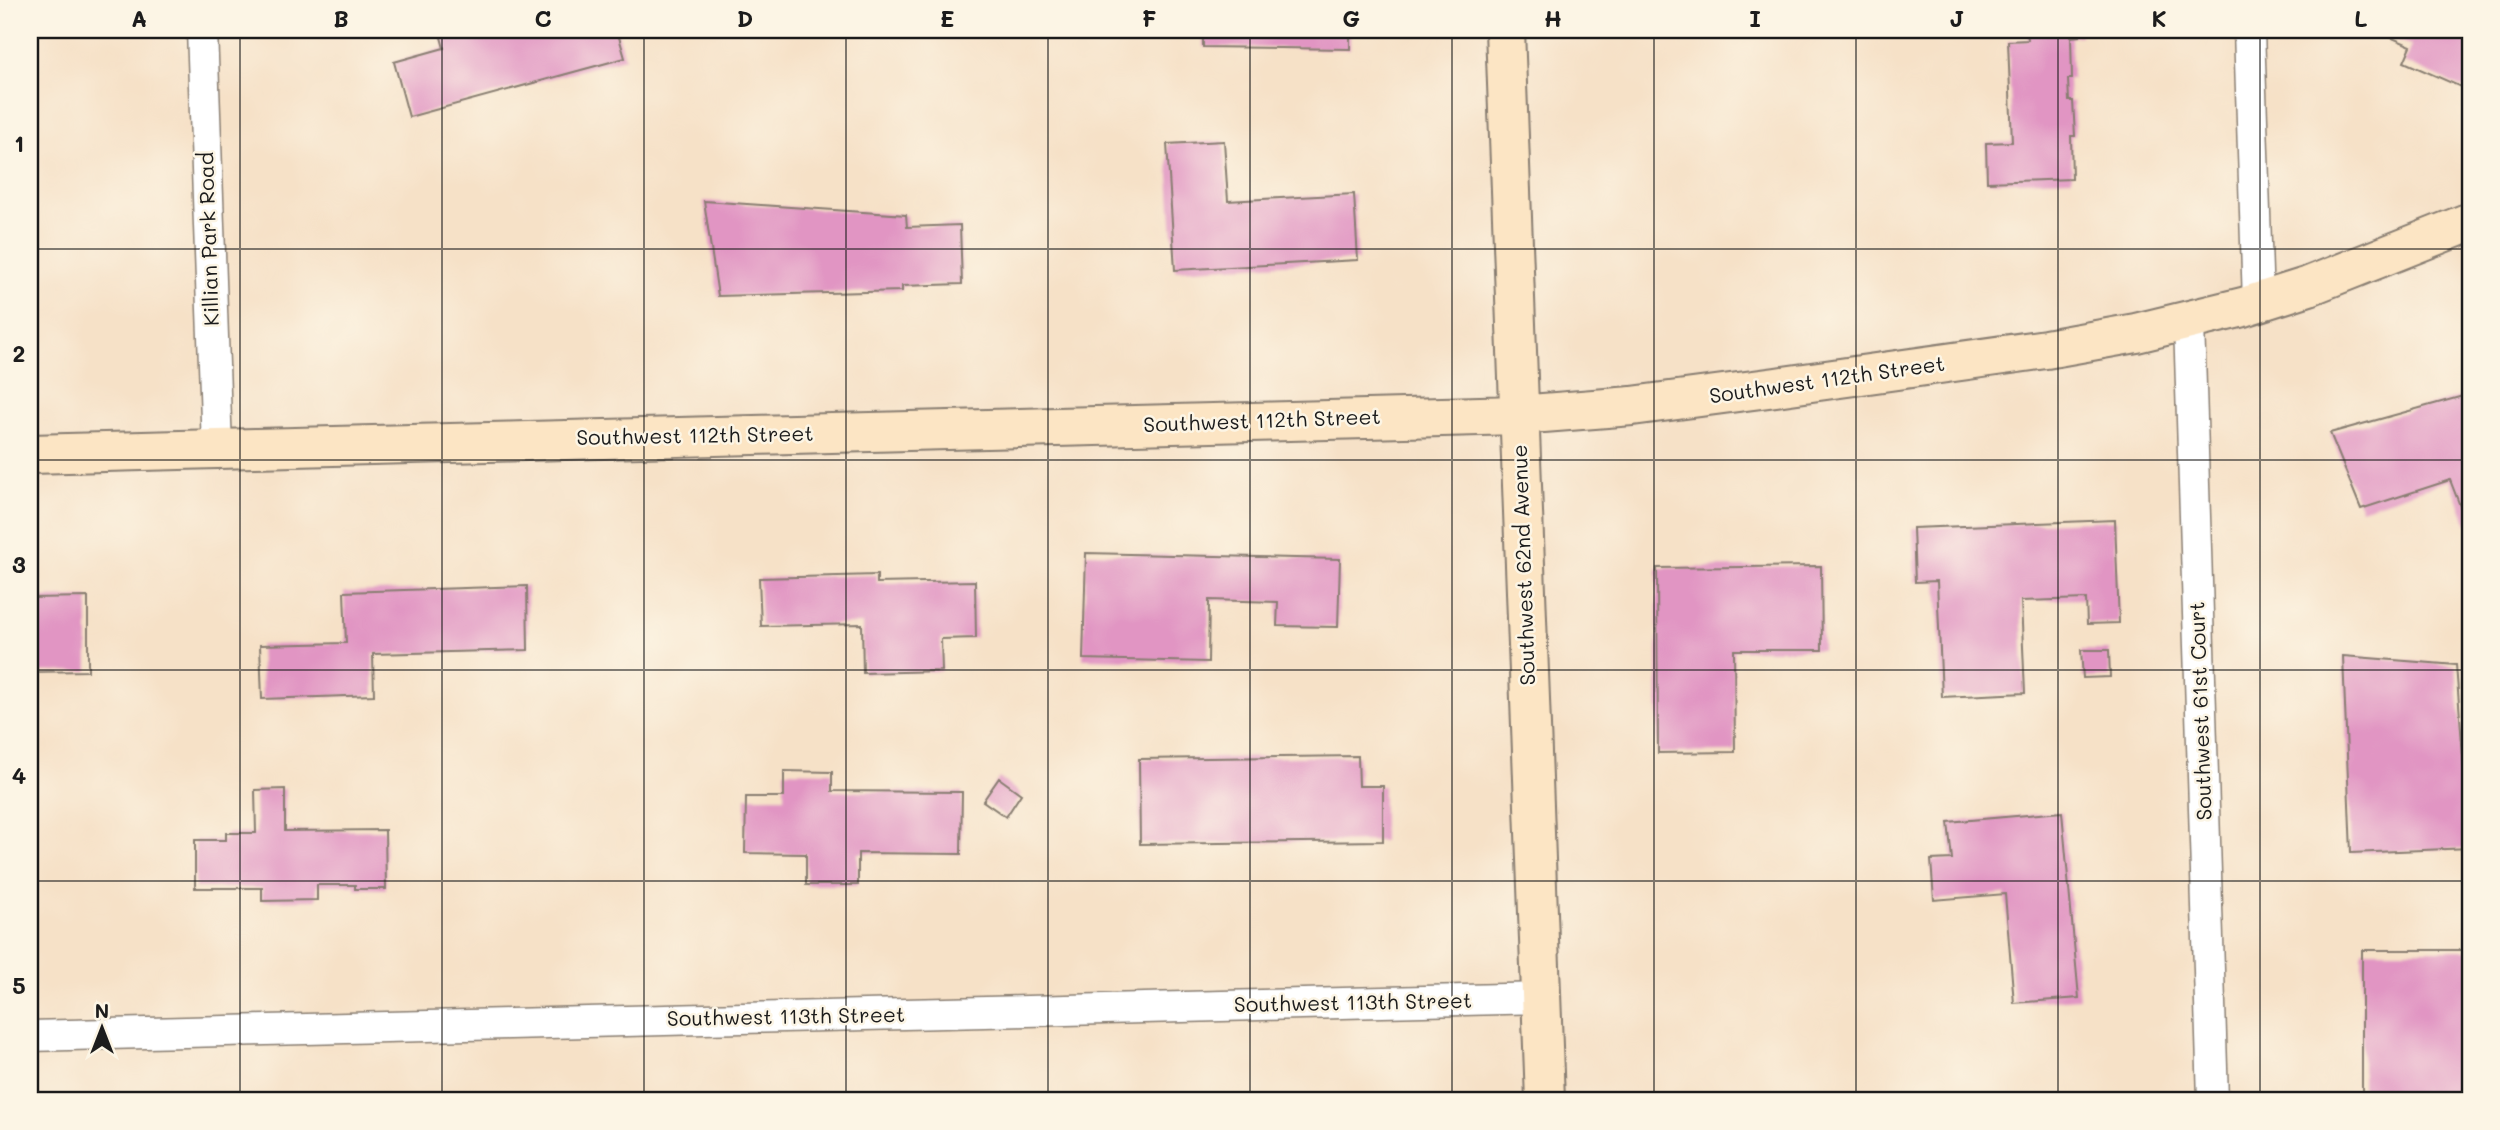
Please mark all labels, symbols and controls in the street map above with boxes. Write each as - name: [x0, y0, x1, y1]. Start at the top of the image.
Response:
- text: A: [131, 3, 147, 33]
- text: B: [333, 3, 349, 33]
- text: C: [534, 3, 552, 33]
- text: D: [737, 3, 753, 33]
- text: E: [940, 3, 954, 33]
- text: F: [1142, 3, 1156, 33]
- text: G: [1342, 3, 1360, 33]
- text: H: [1544, 3, 1562, 33]
- text: I: [1749, 3, 1761, 33]
- text: J: [1949, 3, 1965, 33]
- text: K: [2151, 3, 2167, 33]
- text: L: [2354, 3, 2368, 33]
- text: 1: [14, 128, 24, 158]
- street label: Killian Park Road: [191, 152, 224, 327]
- text: 2: [13, 338, 25, 368]
- street label: Southwest 112th Street: [1707, 349, 1946, 408]
- street label: Southwest 112th Street: [1143, 402, 1381, 437]
- street label: Southwest 112th Street: [576, 419, 814, 450]
- street label: Southwest 62nd Avenue: [1505, 444, 1540, 686]
- text: 3: [12, 549, 26, 579]
- street label: Southwest 61st Court: [2182, 601, 2217, 821]
- text: 4: [12, 760, 26, 790]
- text: 5: [12, 970, 26, 1000]
- street label: Southwest 113th Street: [1234, 986, 1472, 1017]
- north arrow: [66, 993, 136, 1064]
- text: N: [95, 998, 109, 1023]
- street label: Southwest 113th Street: [667, 1000, 905, 1031]

